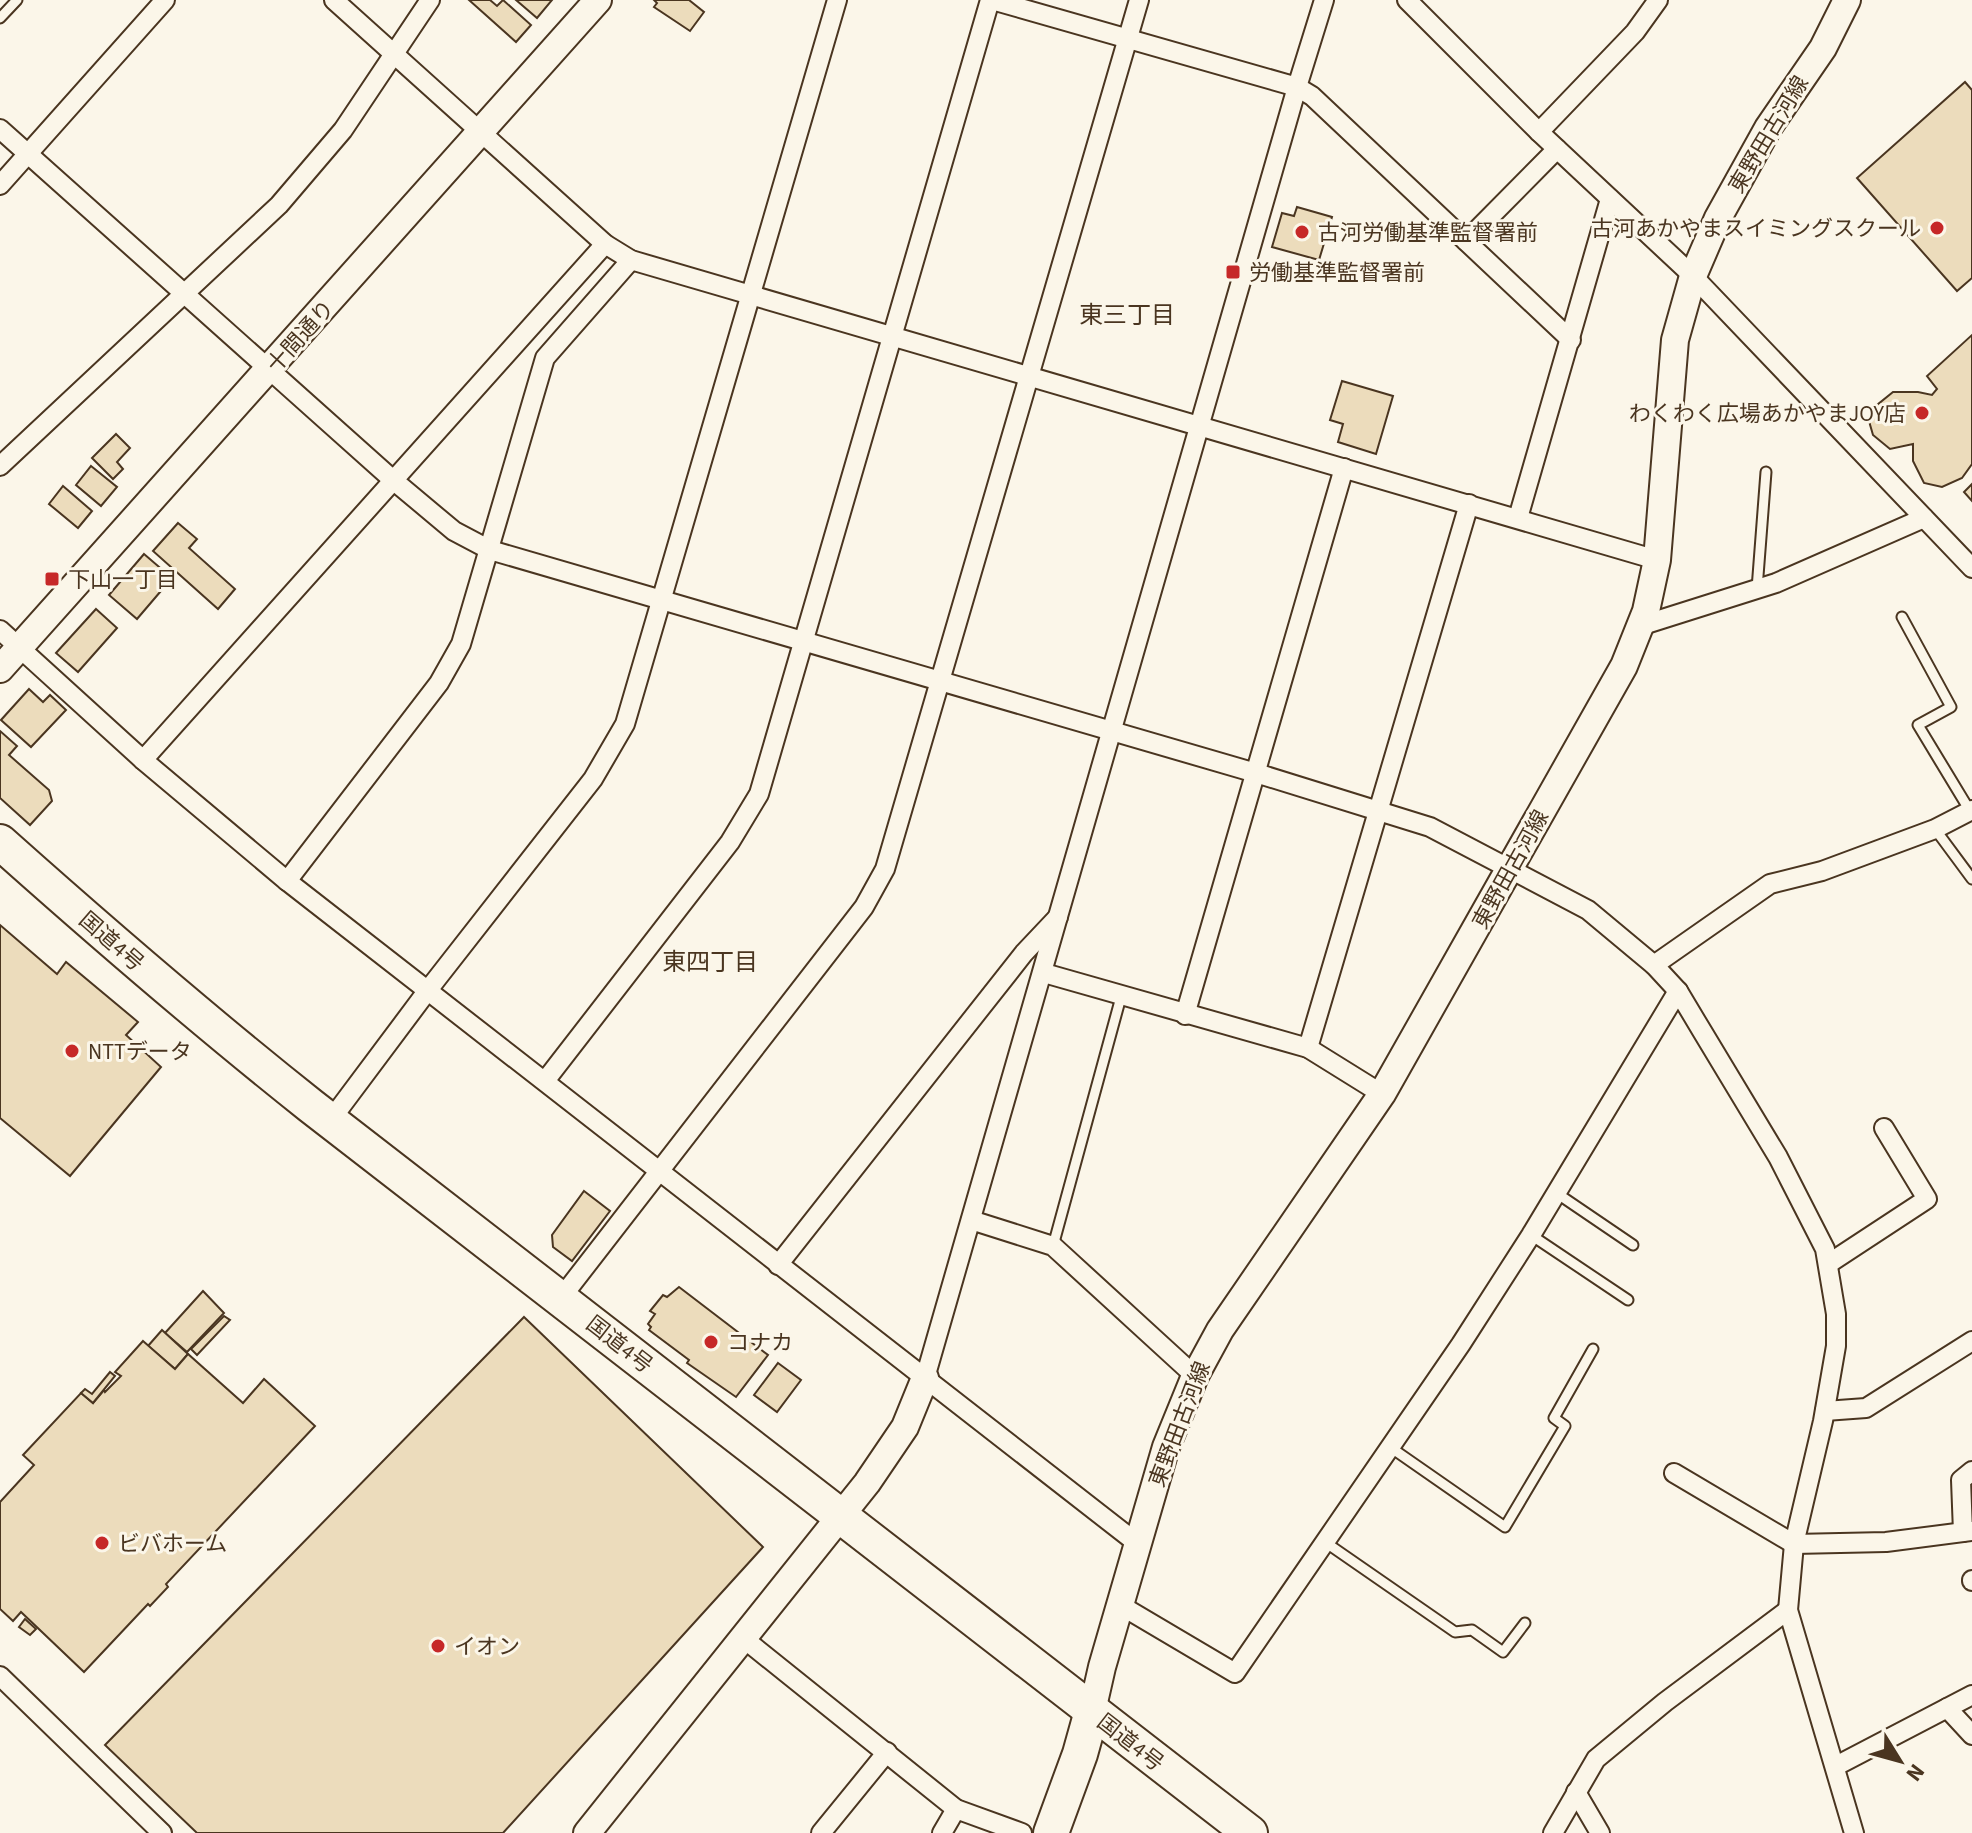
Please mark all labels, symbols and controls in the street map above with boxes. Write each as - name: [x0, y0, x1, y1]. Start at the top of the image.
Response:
- street label: 東野田古河線: [1721, 70, 1817, 199]
- place label: 古河あかやまスイミングスクール: [1591, 213, 1921, 245]
- place label: 古河労働基準監督署前: [1318, 217, 1538, 249]
- marker: 古河あかやまスイミングスクール: [1928, 219, 1946, 237]
- marker: 古河労働基準監督署前: [1293, 223, 1311, 241]
- place label: 労働基準監督署前: [1249, 257, 1425, 289]
- marker: 労働基準監督署前: [1224, 263, 1242, 281]
- street label: 十間通り: [259, 293, 342, 380]
- district label: 東三丁目: [1079, 298, 1175, 333]
- place label: わくわく広場あかやまJOY店: [1629, 398, 1906, 430]
- marker: わくわく広場あかやまJOY店: [1913, 404, 1931, 422]
- place label: 下山一丁目: [68, 564, 178, 596]
- marker: 下山一丁目: [43, 570, 61, 588]
- street label: 東野田古河線: [1465, 804, 1557, 935]
- street label: 国道4号: [72, 904, 151, 979]
- district label: 東四丁目: [662, 945, 758, 980]
- place label: NTTデータ: [88, 1036, 192, 1068]
- marker: NTTデータ: [63, 1042, 81, 1060]
- street label: 国道4号: [579, 1308, 660, 1381]
- place label: コナカ: [727, 1327, 793, 1359]
- marker: コナカ: [702, 1333, 720, 1351]
- street label: 東野田古河線: [1141, 1357, 1219, 1492]
- place label: ビバホーム: [118, 1528, 227, 1560]
- marker: ビバホーム: [93, 1534, 111, 1552]
- place label: イオン: [454, 1631, 520, 1663]
- marker: イオン: [429, 1637, 447, 1655]
- street label: 国道4号: [1090, 1706, 1171, 1779]
- north arrow: [1860, 1721, 1940, 1801]
- text: N: [1898, 1757, 1932, 1788]

